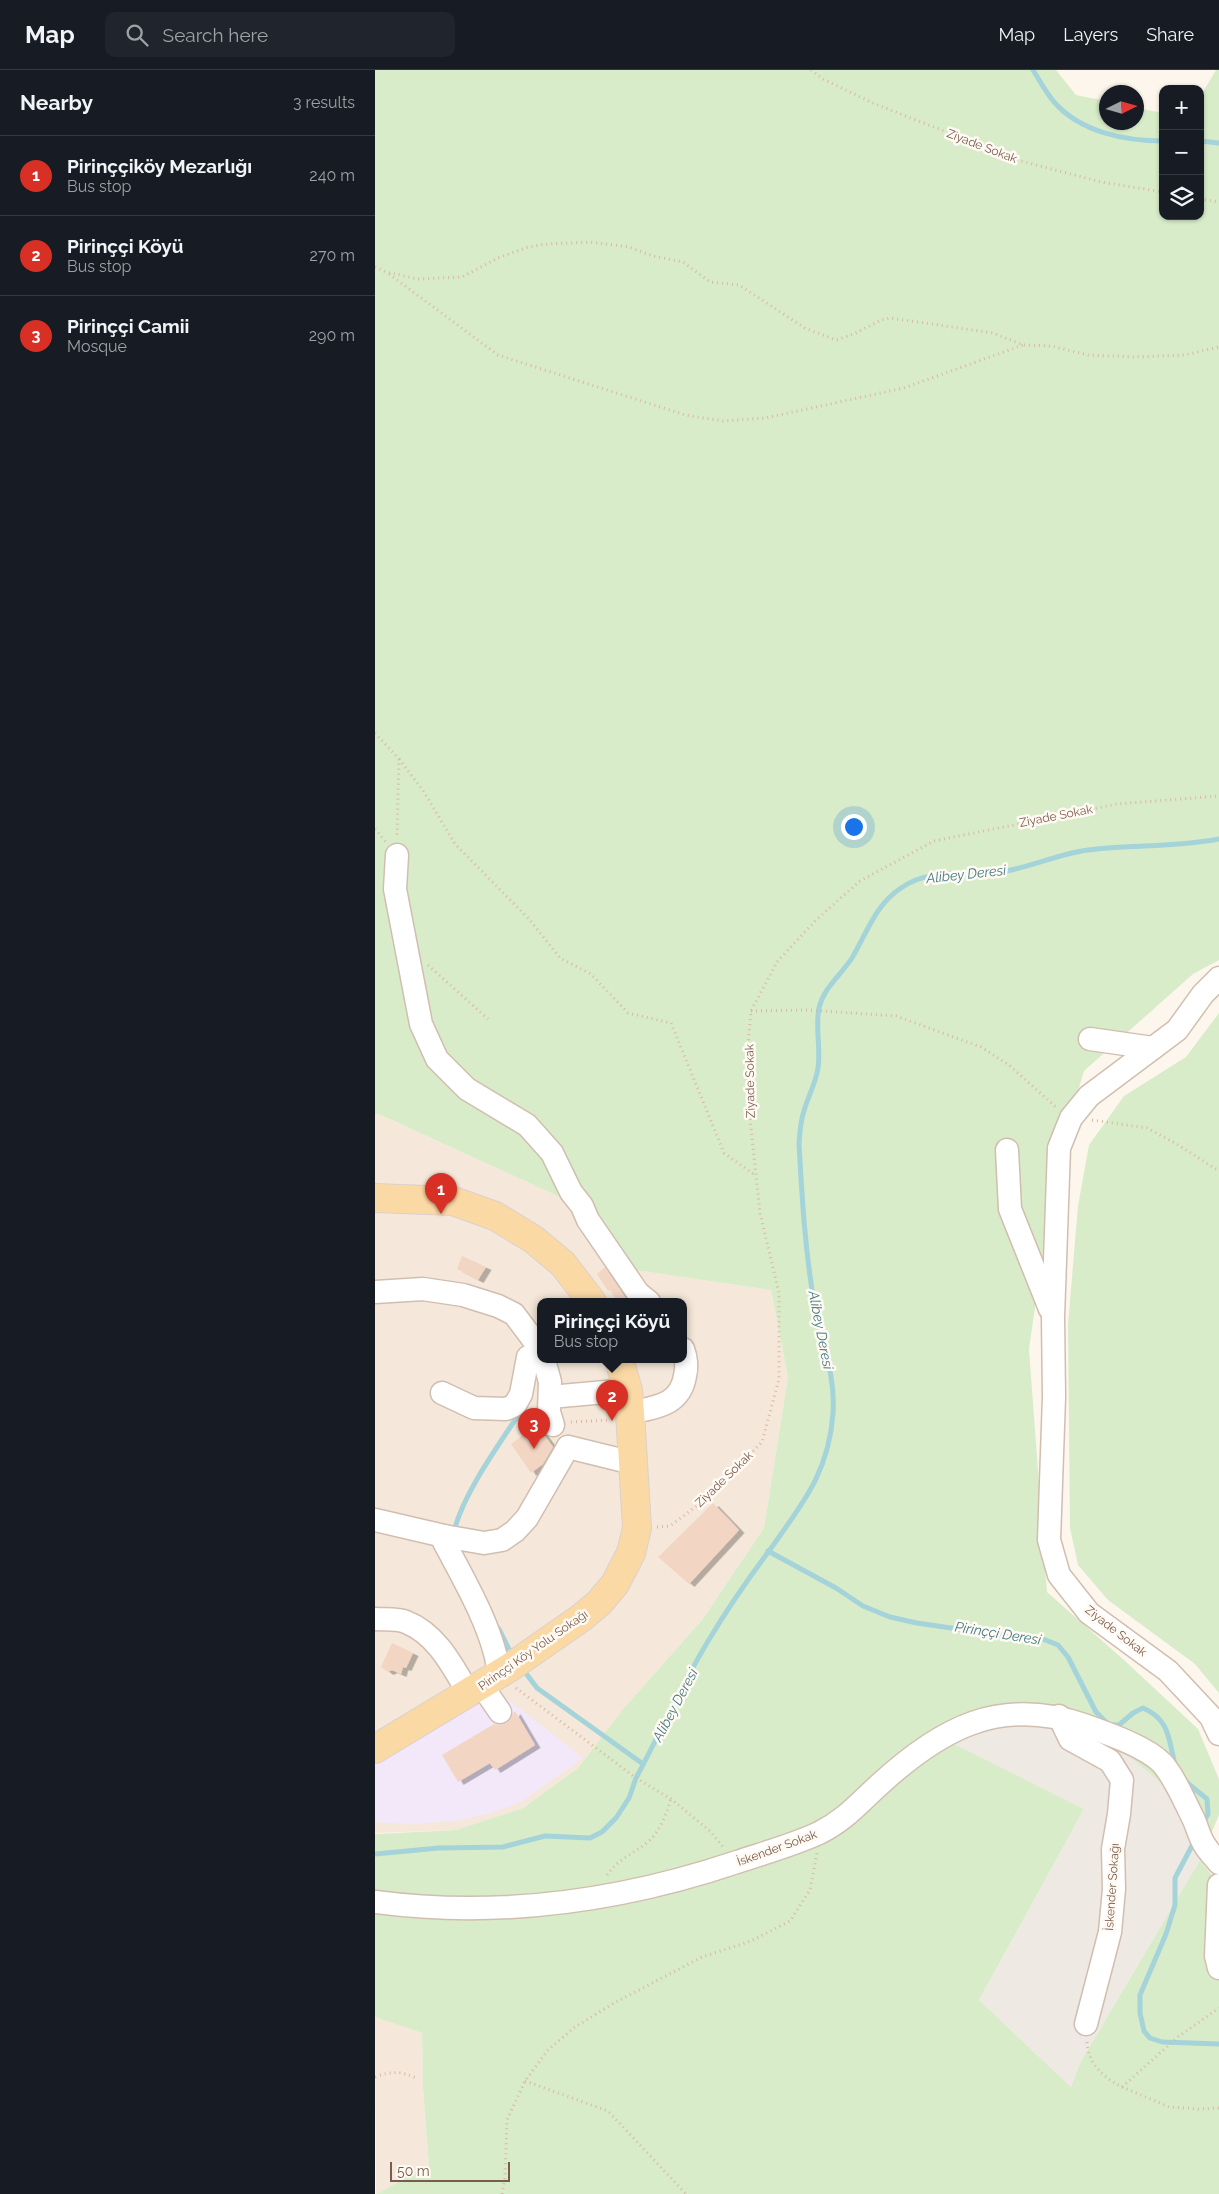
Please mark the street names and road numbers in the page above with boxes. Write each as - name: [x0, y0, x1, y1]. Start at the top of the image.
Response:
- street label: Ziyade Sokak: [945, 126, 1020, 166]
- street label: Ziyade Sokak: [1018, 802, 1094, 830]
- street label: Ziyade Sokak: [742, 1043, 758, 1118]
- street label: Ziyade Sokak: [692, 1448, 756, 1510]
- street label: Ziyade Sokak: [1082, 1603, 1150, 1660]
- street label: Pirinççi Köy Yolu Sokağı: [476, 1607, 590, 1693]
- street label: İskender Sokak: [735, 1827, 819, 1869]
- street label: İskender Sokağı: [1102, 1843, 1122, 1931]

